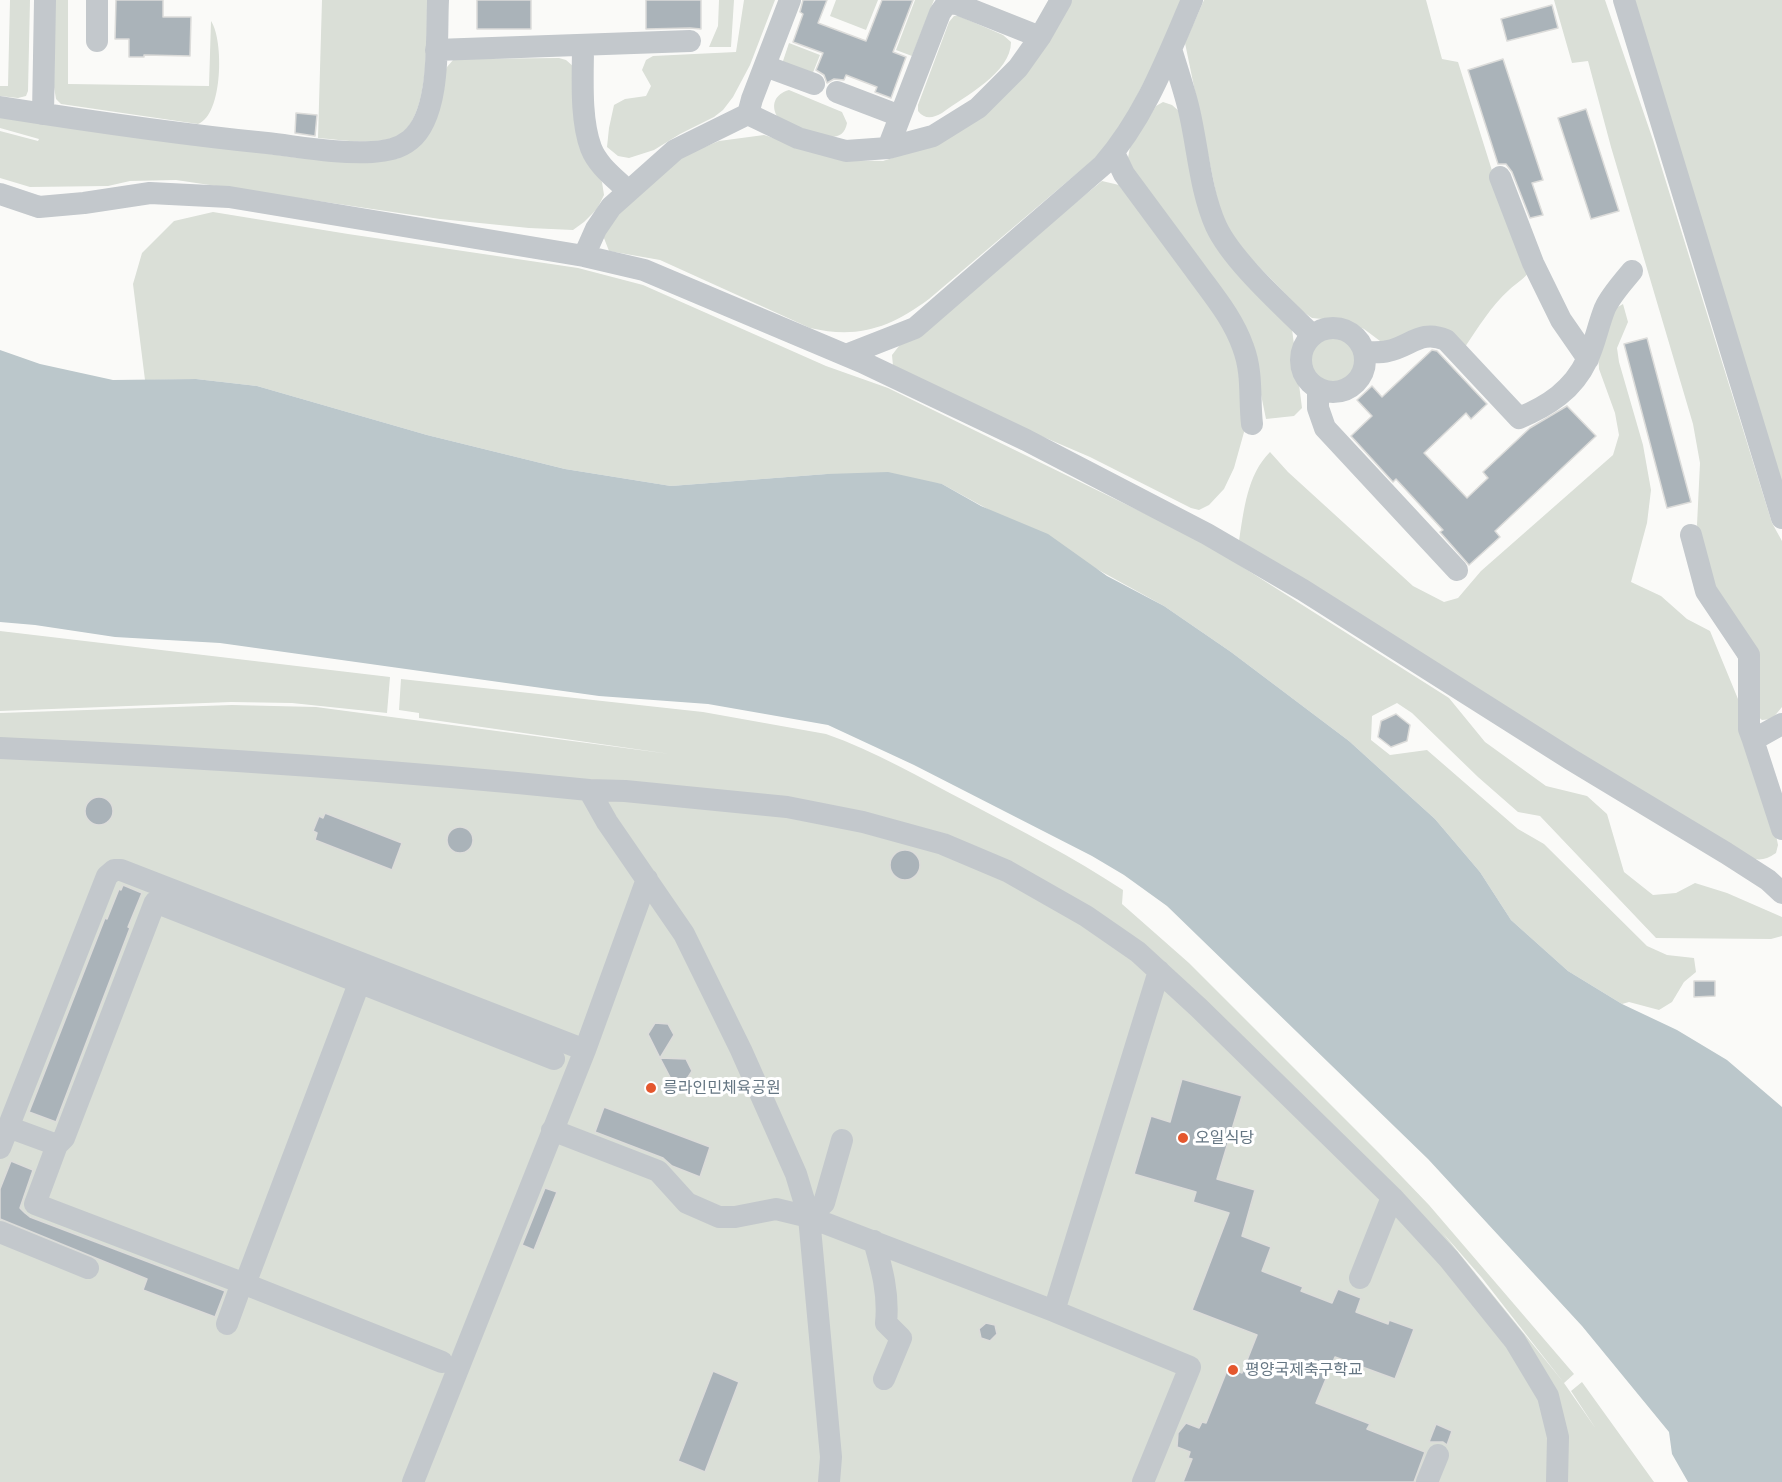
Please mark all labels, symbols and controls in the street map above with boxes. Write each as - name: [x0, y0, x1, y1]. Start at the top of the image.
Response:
- place label: 릉라인민체육공원: [663, 1078, 781, 1098]
- marker: 릉라인민체육공원: [644, 1081, 658, 1095]
- place label: 오일식당: [1195, 1128, 1254, 1148]
- marker: 오일식당: [1176, 1131, 1190, 1145]
- place label: 평양국제축구학교: [1245, 1360, 1363, 1380]
- marker: 평양국제축구학교: [1226, 1363, 1240, 1377]

